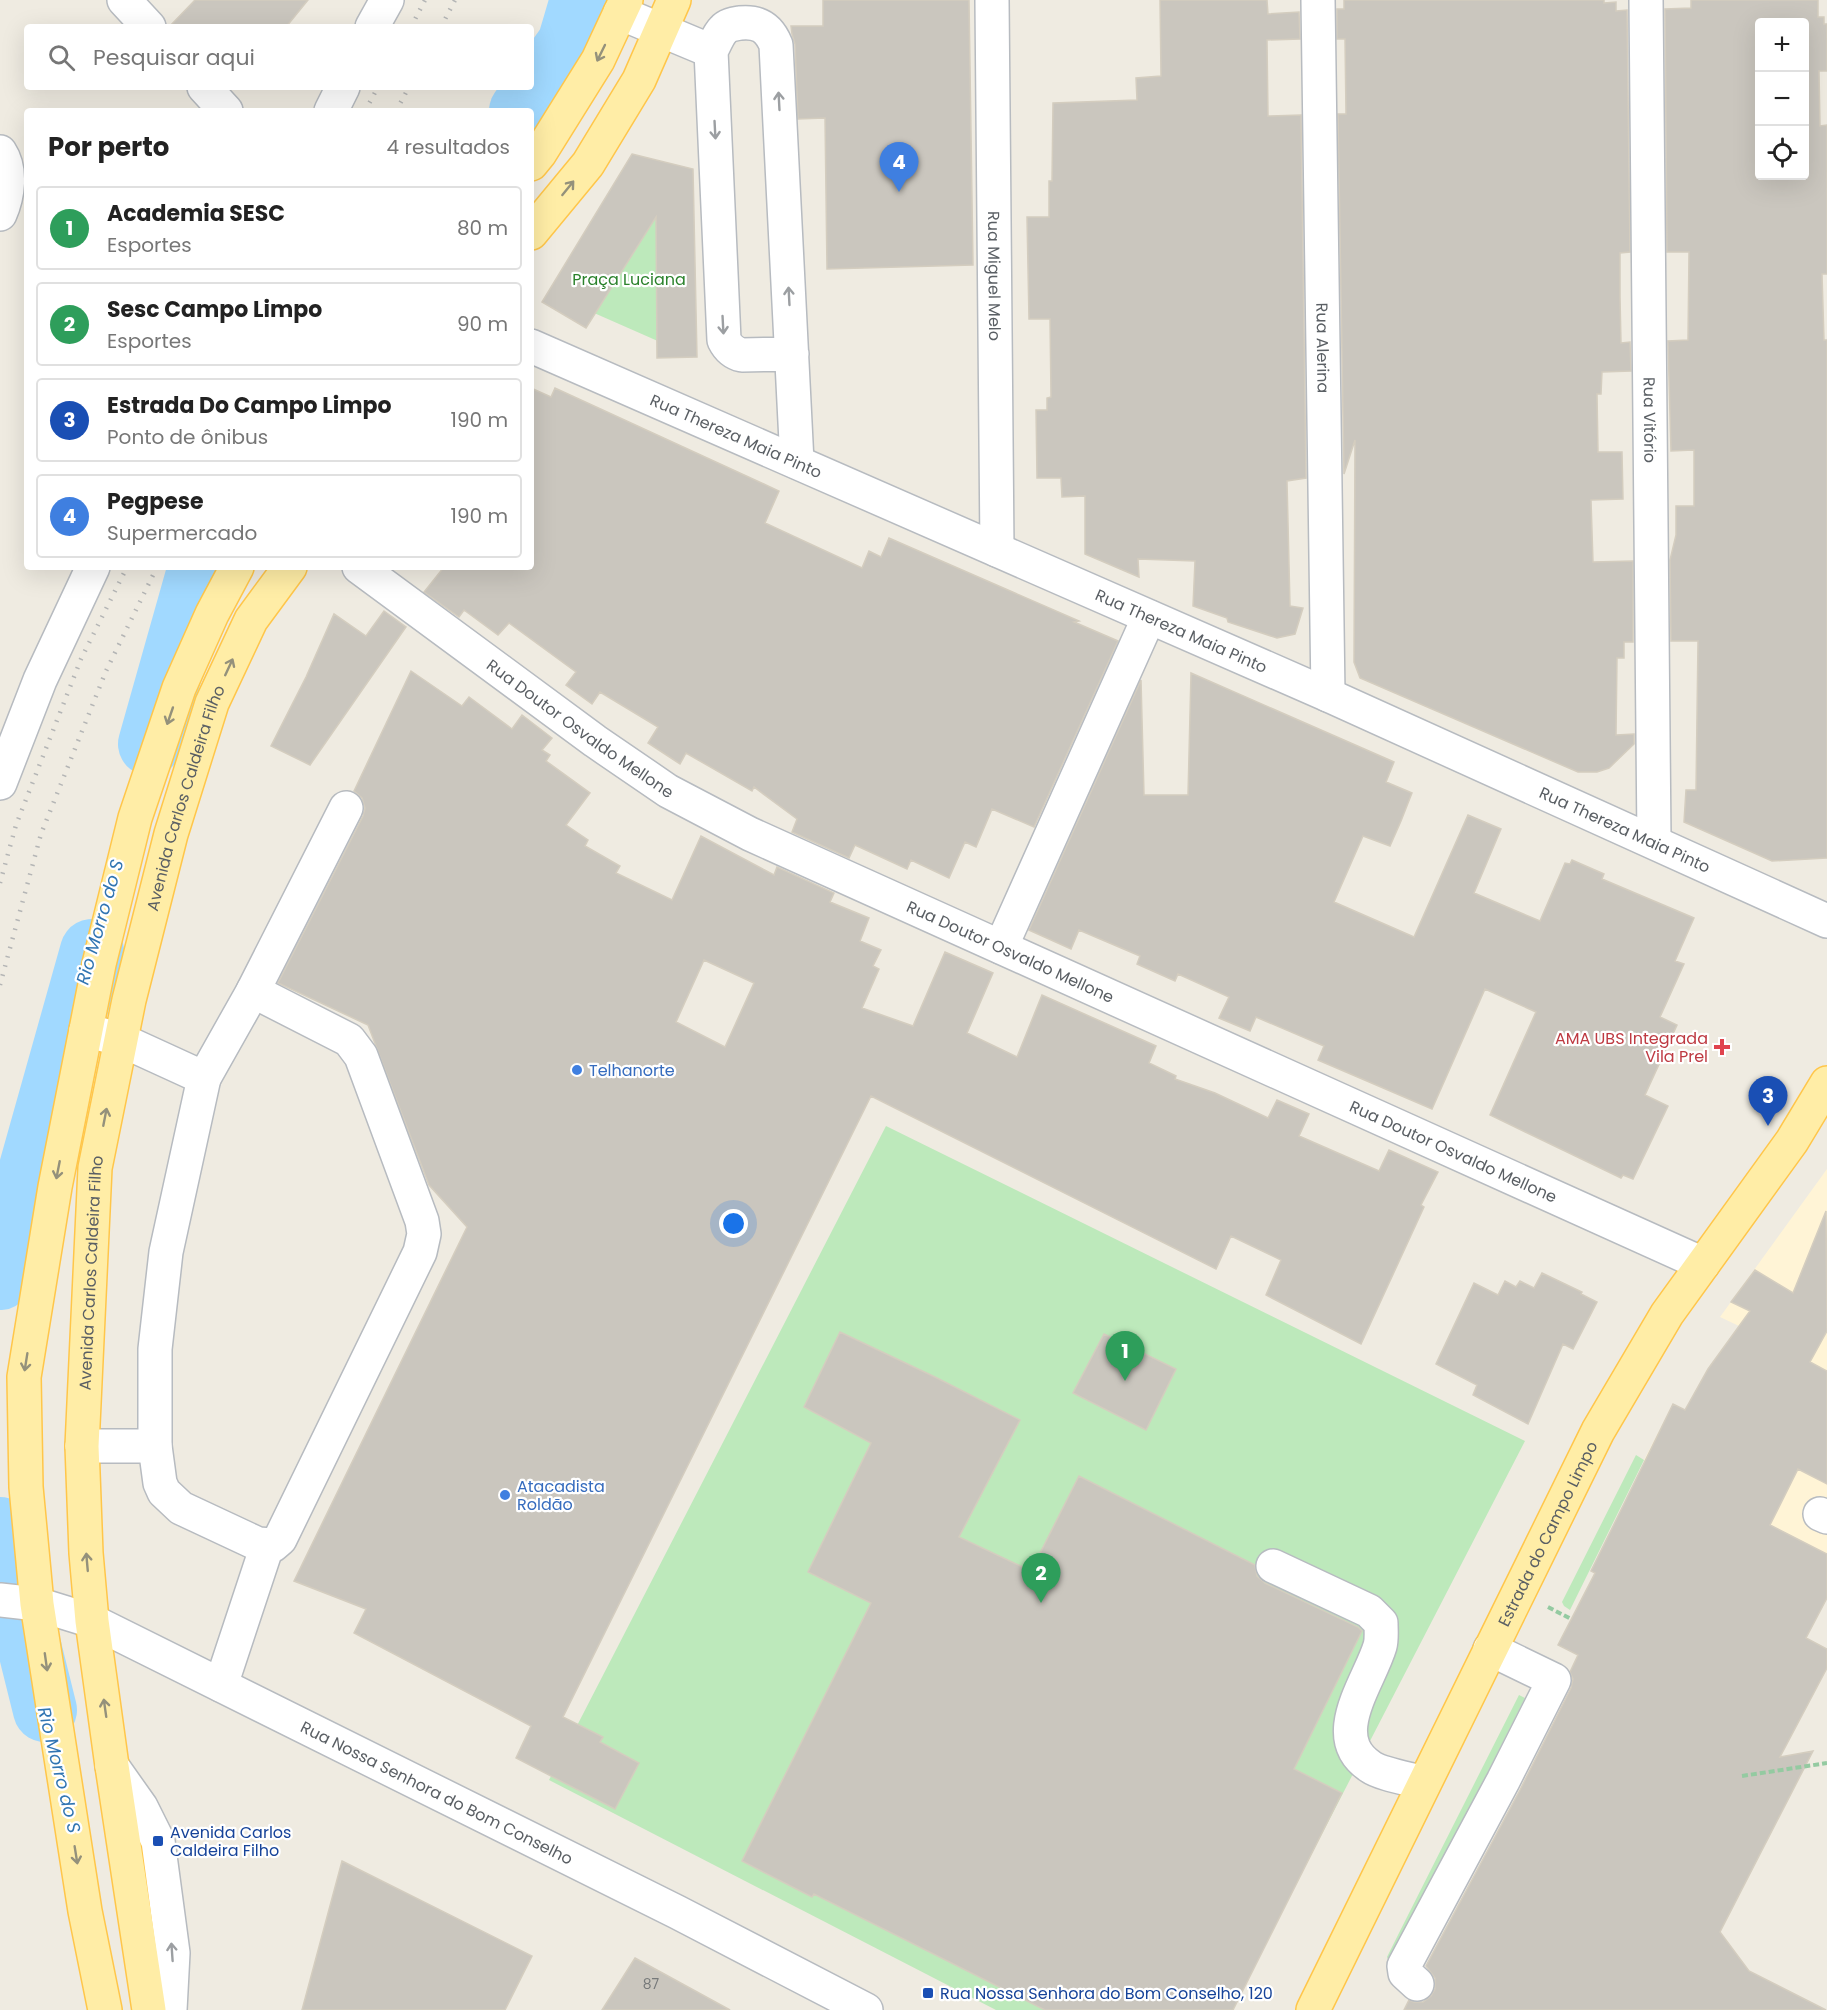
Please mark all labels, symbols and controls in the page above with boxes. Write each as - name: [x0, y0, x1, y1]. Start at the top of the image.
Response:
- map controls: [1755, 18, 1809, 180]
- button: +: [1755, 18, 1809, 72]
- search box: [24, 24, 534, 90]
- icon: search: [45, 41, 78, 74]
- text: Pesquisar aqui: [93, 42, 255, 73]
- one-way arrow: [594, 44, 606, 62]
- button: −: [1755, 72, 1809, 126]
- one-way arrow: [774, 92, 785, 112]
- one-way arrow: [709, 119, 720, 139]
- button: locate: [1755, 126, 1809, 180]
- text: Por perto: [48, 129, 169, 165]
- text: 4 resultados: [387, 133, 510, 161]
- pin: 4: [880, 142, 918, 192]
- one-way arrow: [561, 181, 575, 196]
- text: Academia SESC: [107, 198, 285, 229]
- street label: Rua Miguel Melo: [982, 211, 1006, 341]
- text: 1: [66, 214, 73, 242]
- text: 80 m: [457, 214, 508, 242]
- text: Esportes: [107, 231, 192, 259]
- park label: Praça Luciana: [572, 268, 686, 291]
- one-way arrow: [783, 286, 794, 306]
- text: Sesc Campo Limpo: [107, 294, 322, 325]
- street label: Rua Alerina: [1310, 302, 1335, 393]
- text: 2: [64, 310, 75, 338]
- text: 90 m: [457, 310, 508, 338]
- one-way arrow: [718, 314, 729, 334]
- text: Esportes: [107, 327, 192, 355]
- street label: Rua Vitório: [1638, 377, 1661, 463]
- street label: Rua Thereza Maia Pinto: [646, 389, 826, 484]
- text: Estrada Do Campo Limpo: [107, 390, 392, 421]
- text: 3: [63, 406, 76, 434]
- text: 190 m: [451, 406, 508, 434]
- text: Ponto de ônibus: [107, 423, 268, 451]
- text: Pegpese: [107, 486, 204, 517]
- text: 4: [63, 502, 76, 530]
- text: 190 m: [451, 502, 508, 530]
- text: Supermercado: [107, 519, 257, 547]
- street label: Rua Thereza Maia Pinto: [1092, 584, 1271, 679]
- street label: Rua Doutor Osvaldo Mellone: [482, 654, 678, 804]
- one-way arrow: [224, 658, 236, 676]
- street label: Avenida Carlos Caldeira Filho: [141, 681, 231, 914]
- one-way arrow: [164, 706, 175, 725]
- street label: Rua Thereza Maia Pinto: [1536, 781, 1714, 879]
- water label: Rio Morro do S: [70, 856, 129, 987]
- street label: Rua Doutor Osvaldo Mellone: [903, 895, 1118, 1009]
- place label: AMA UBS Integrada Vila Prel: [1555, 1027, 1708, 1068]
- marker: AMA UBS Integrada Vila Prel: [1713, 1038, 1731, 1056]
- place label: Telhanorte: [589, 1059, 675, 1082]
- marker: Telhanorte: [570, 1063, 584, 1077]
- pin: 3: [1748, 1076, 1788, 1126]
- street label: Rua Doutor Osvaldo Mellone: [1346, 1095, 1561, 1209]
- one-way arrow: [100, 1108, 111, 1127]
- street label: Avenida Carlos Caldeira Filho: [74, 1153, 109, 1391]
- one-way arrow: [52, 1159, 63, 1179]
- your location: [719, 1209, 748, 1238]
- pin: 1: [1106, 1332, 1144, 1381]
- one-way arrow: [21, 1352, 32, 1371]
- street label: Estrada do Campo Limpo: [1493, 1437, 1603, 1630]
- place label: Atacadista Roldão: [517, 1475, 605, 1516]
- marker: Atacadista Roldão: [498, 1488, 512, 1502]
- one-way arrow: [81, 1553, 92, 1573]
- pin: 2: [1022, 1554, 1060, 1603]
- one-way arrow: [40, 1652, 51, 1672]
- one-way arrow: [99, 1699, 110, 1718]
- water label: Rio Morro do S: [32, 1704, 87, 1836]
- street label: Rua Nossa Senhora do Bom Conselho: [297, 1716, 577, 1870]
- place label: Avenida Carlos Caldeira Filho: [170, 1821, 291, 1862]
- marker: Avenida Carlos Caldeira Filho: [151, 1834, 165, 1848]
- one-way arrow: [70, 1845, 81, 1864]
- one-way arrow: [166, 1942, 177, 1962]
- house number: 87: [643, 1974, 660, 1994]
- place label: Rua Nossa Senhora do Bom Conselho, 120: [940, 1982, 1273, 2005]
- marker: Rua Nossa Senhora do Bom Conselho, 120: [921, 1986, 935, 2000]

